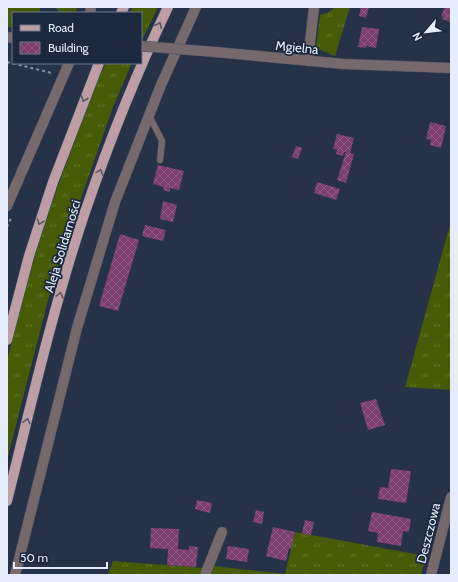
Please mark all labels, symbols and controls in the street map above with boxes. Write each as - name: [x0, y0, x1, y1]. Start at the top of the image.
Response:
- legend: [12, 12, 142, 64]
- north arrow: [406, 12, 446, 52]
- text: Road: [48, 20, 74, 35]
- one-way arrow: [154, 22, 162, 30]
- text: N: [409, 30, 425, 43]
- street label: Mgielna: [275, 37, 320, 57]
- text: Building: [48, 40, 90, 55]
- one-way arrow: [81, 96, 89, 103]
- one-way arrow: [95, 168, 103, 175]
- street label: Aleja Solidarności: [40, 198, 85, 295]
- one-way arrow: [37, 218, 45, 225]
- one-way arrow: [55, 292, 64, 299]
- one-way arrow: [22, 418, 31, 425]
- street label: Deszczowa: [413, 500, 443, 565]
- scale bar: [14, 544, 107, 570]
- text: 50 m: [20, 550, 48, 565]

